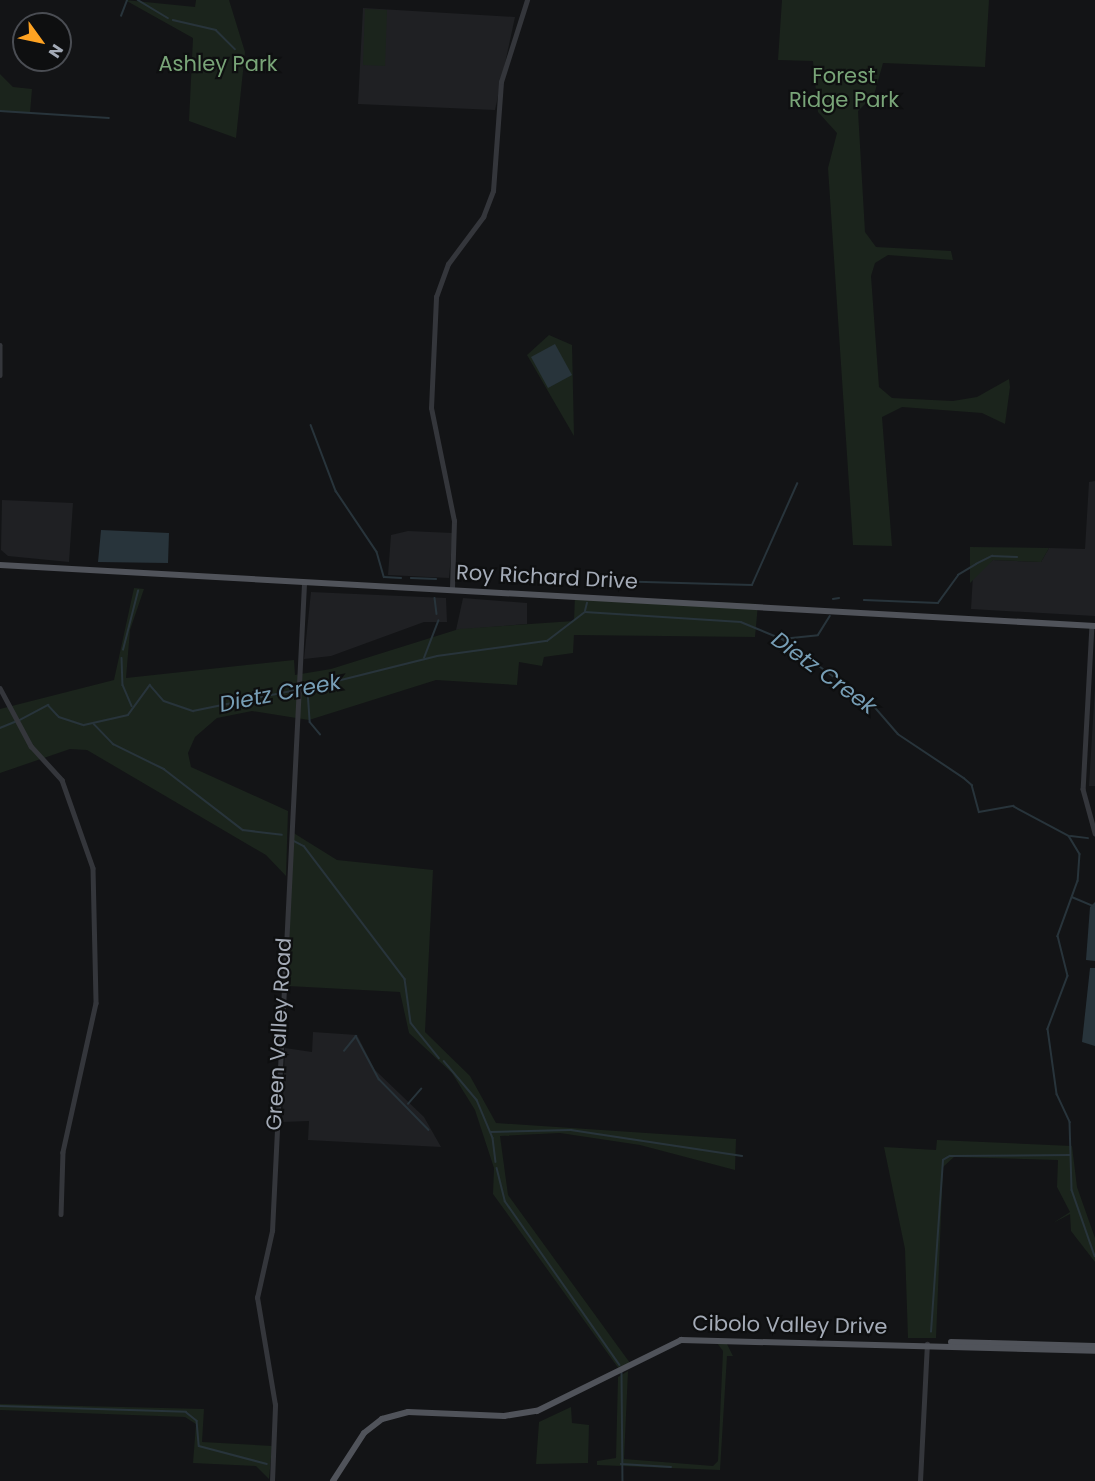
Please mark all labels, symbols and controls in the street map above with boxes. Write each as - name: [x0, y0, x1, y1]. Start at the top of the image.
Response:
- north arrow: [12, 12, 72, 72]
- text: N: [43, 40, 69, 62]
- park label: Ashley Park: [158, 51, 278, 77]
- park label: Forest Ridge Park: [789, 63, 899, 113]
- street label: Roy Richard Drive: [455, 560, 639, 594]
- water label: Dietz Creek: [766, 626, 882, 720]
- water label: Dietz Creek: [217, 668, 343, 718]
- street label: Green Valley Road: [261, 937, 297, 1131]
- street label: Cibolo Valley Drive: [692, 1311, 888, 1339]

